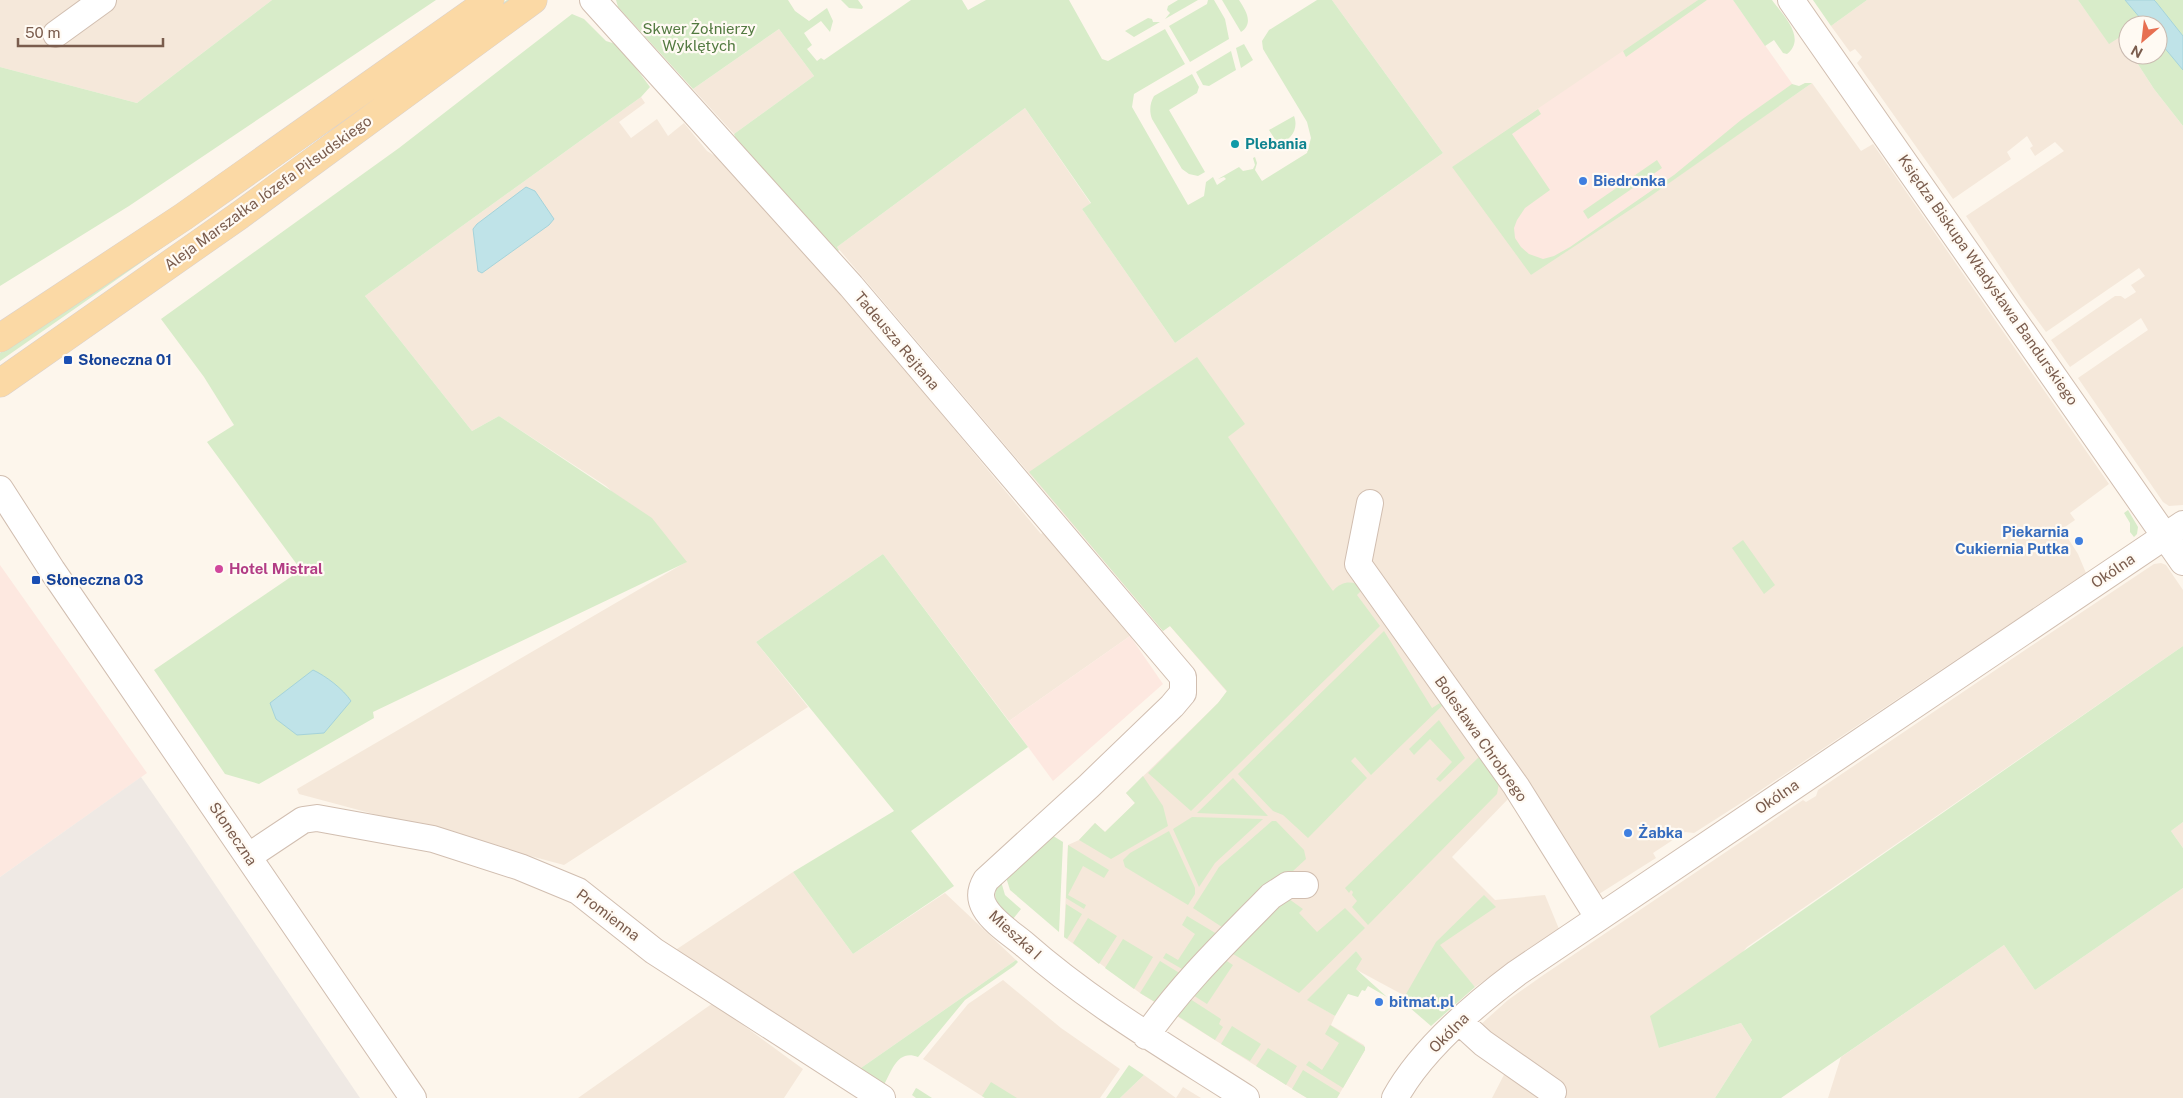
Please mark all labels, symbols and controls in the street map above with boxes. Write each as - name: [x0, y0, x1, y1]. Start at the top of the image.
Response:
- scale bar: [18, 15, 162, 47]
- north arrow: [2118, 15, 2168, 65]
- park label: Skwer Żołnierzy Wyklętych: [642, 19, 756, 54]
- text: 50 m: [25, 24, 60, 41]
- text: N: [2128, 42, 2145, 61]
- street label: Aleja Marszałka Józefa Piłsudskiego: [161, 112, 375, 273]
- place label: Plebania: [1245, 135, 1307, 152]
- marker: Plebania: [1229, 138, 1241, 150]
- street label: Księdza Biskupa Władysława Bandurskiego: [1895, 151, 2082, 408]
- place label: Biedronka: [1593, 172, 1666, 189]
- marker: Biedronka: [1577, 175, 1589, 187]
- street label: Tadeusza Rejtana: [851, 288, 943, 393]
- place label: Słoneczna 01: [78, 351, 172, 368]
- marker: Słoneczna 01: [62, 354, 74, 366]
- place label: Piekarnia Cukiernia Putka: [1955, 523, 2069, 557]
- marker: Piekarnia Cukiernia Putka: [2073, 535, 2085, 547]
- street label: Okólna: [2088, 550, 2138, 591]
- place label: Hotel Mistral: [229, 560, 323, 577]
- marker: Hotel Mistral: [213, 563, 225, 575]
- place label: Słoneczna 03: [46, 571, 143, 588]
- marker: Słoneczna 03: [30, 574, 42, 586]
- street label: Bolesława Chrobrego: [1432, 673, 1531, 805]
- street label: Okólna: [1752, 776, 1802, 817]
- street label: Słoneczna: [206, 799, 261, 869]
- place label: Żabka: [1638, 824, 1683, 841]
- marker: Żabka: [1622, 827, 1634, 839]
- street label: Promienna: [573, 885, 643, 944]
- street label: Mieszka I: [986, 907, 1045, 963]
- place label: bitmat.pl: [1389, 993, 1454, 1010]
- marker: bitmat.pl: [1373, 996, 1385, 1008]
- street label: Okólna: [1425, 1009, 1472, 1056]

